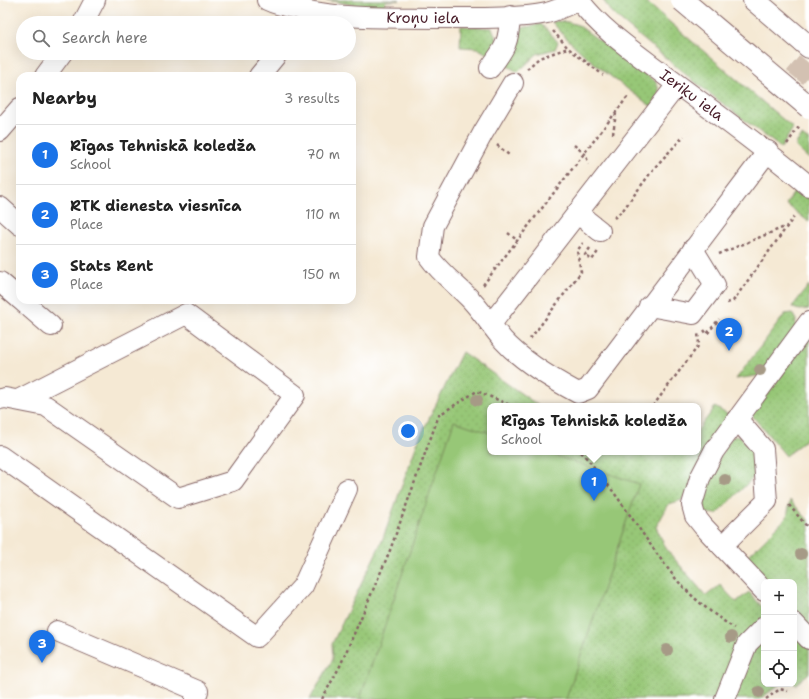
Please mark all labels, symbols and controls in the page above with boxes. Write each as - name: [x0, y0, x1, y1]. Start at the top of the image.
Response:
- street label: Kroņu iela: [386, 8, 460, 29]
- search box: [16, 16, 356, 60]
- icon: search: [30, 27, 52, 49]
- text: Search here: [62, 28, 148, 48]
- street label: Ieriķu iela: [656, 65, 728, 126]
- text: Nearby: [32, 87, 97, 109]
- text: 3 results: [284, 90, 340, 107]
- text: Rīgas Tehniskā koledža: [70, 136, 256, 156]
- text: 1: [42, 146, 48, 163]
- text: 70 m: [306, 146, 340, 163]
- text: School: [70, 156, 111, 173]
- text: RTK dienesta viesnīca: [70, 196, 241, 216]
- text: 2: [40, 206, 50, 223]
- text: 110 m: [305, 206, 340, 223]
- text: Place: [70, 216, 103, 233]
- text: Stats Rent: [70, 256, 153, 276]
- text: 3: [40, 266, 50, 283]
- text: 150 m: [302, 266, 340, 283]
- text: Place: [70, 276, 103, 293]
- pin: 2: [716, 318, 742, 351]
- popup: [487, 403, 701, 455]
- text: Rīgas Tehniskā koledža: [501, 411, 687, 431]
- your location: [398, 421, 418, 441]
- text: School: [501, 431, 542, 448]
- pin: 1: [581, 468, 607, 501]
- map controls: [761, 579, 797, 687]
- button: +: [761, 579, 797, 615]
- button: −: [761, 615, 797, 651]
- pin: 3: [29, 630, 55, 663]
- button: locate: [761, 651, 797, 687]

